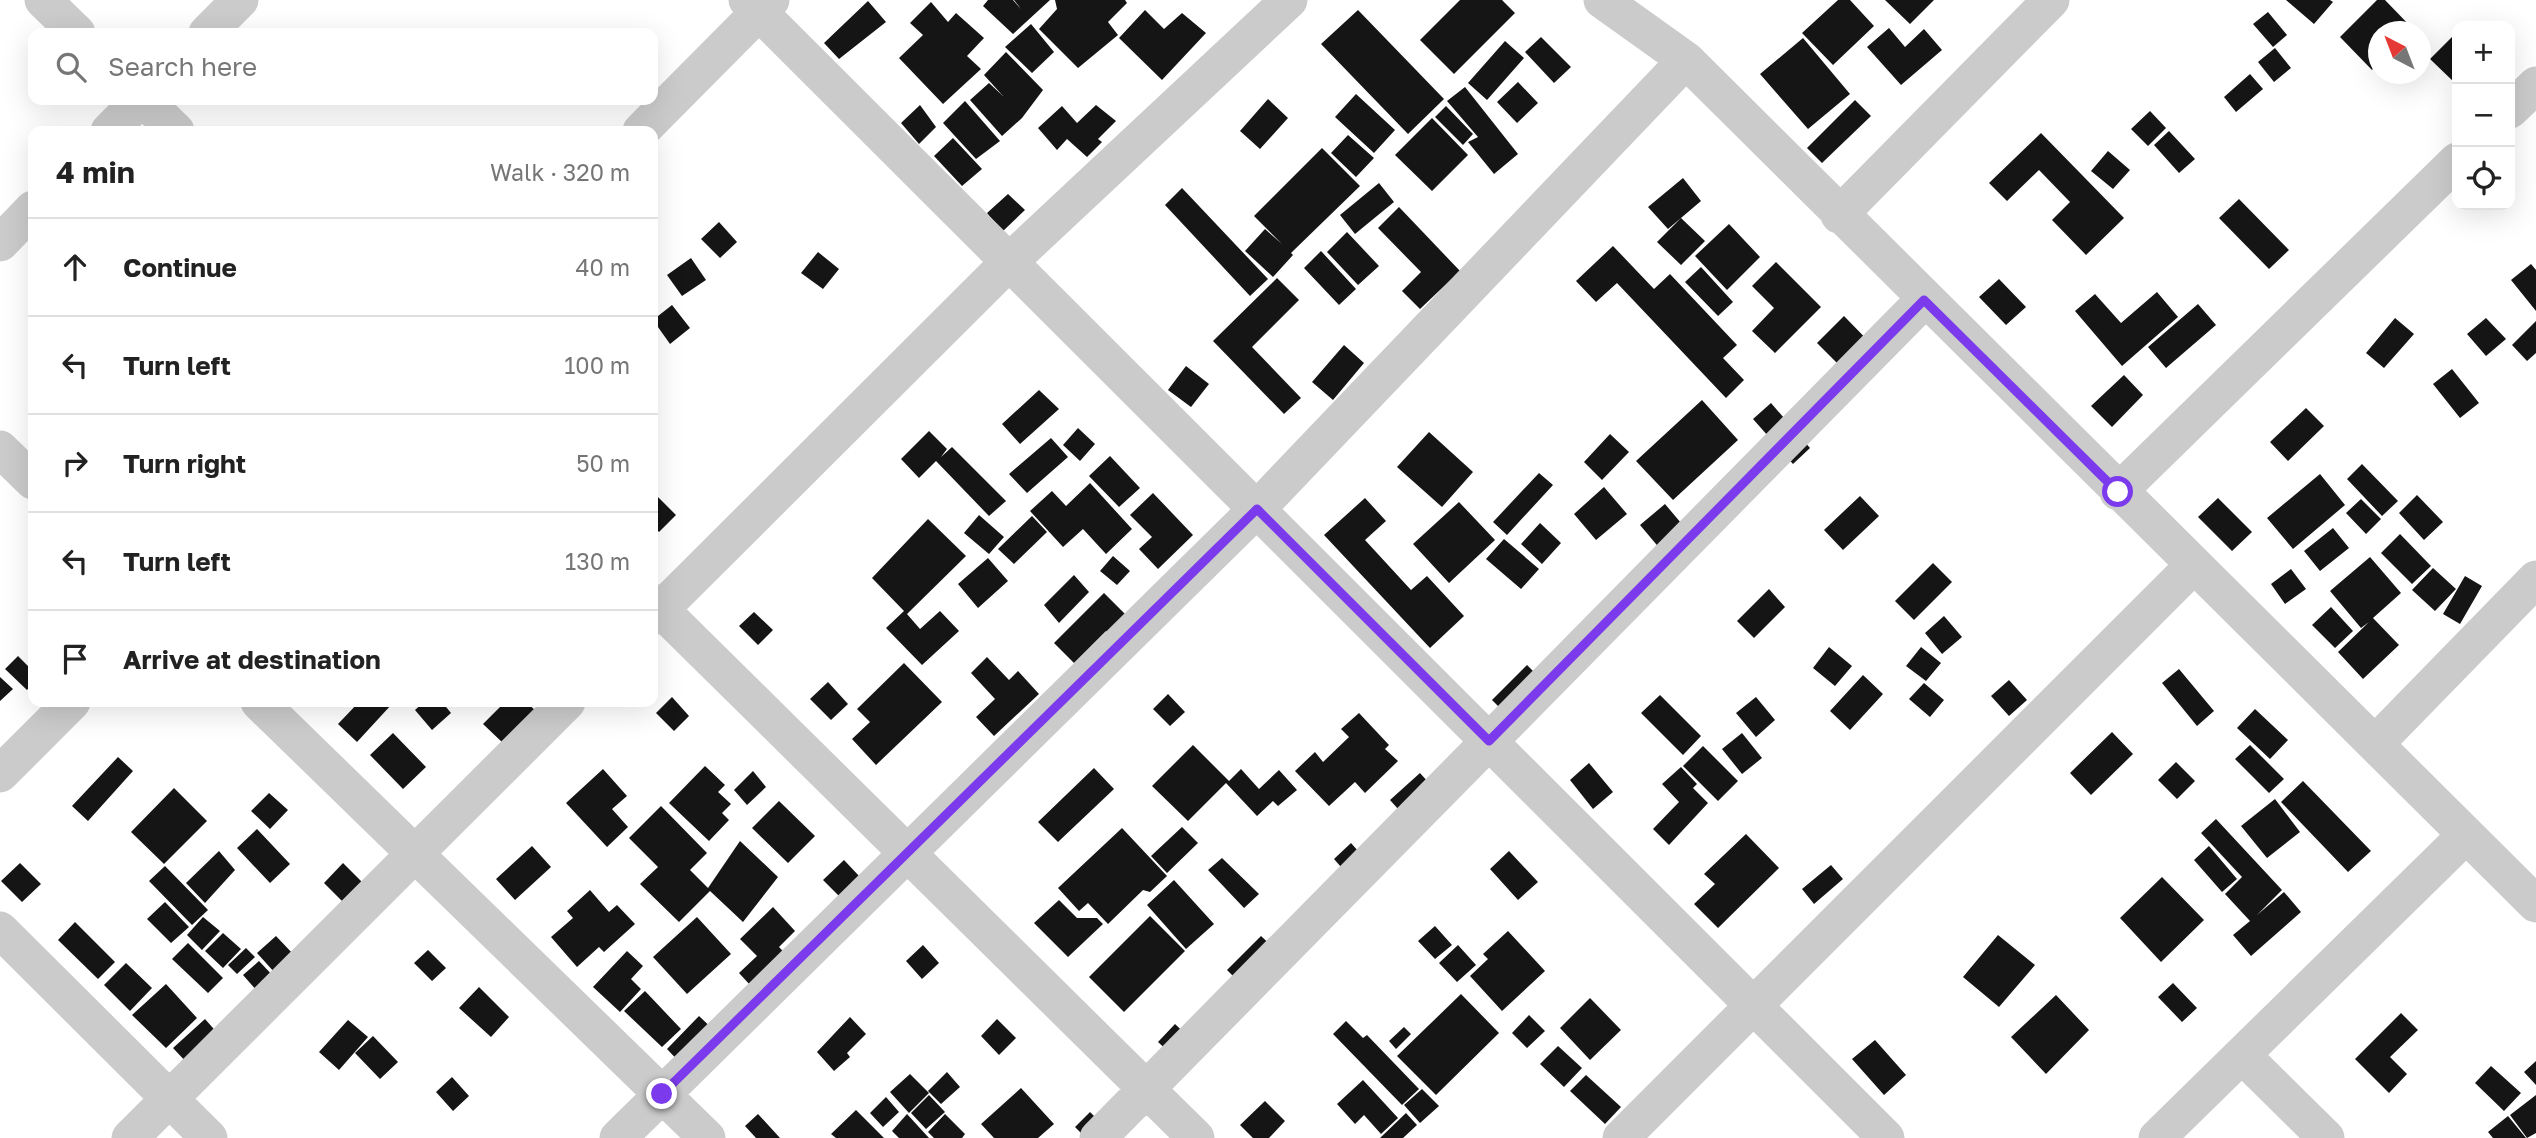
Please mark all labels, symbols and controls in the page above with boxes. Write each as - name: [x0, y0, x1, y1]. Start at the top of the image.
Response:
- north arrow: [2368, 21, 2431, 84]
- map controls: [2452, 21, 2515, 210]
- button: +: [2452, 21, 2515, 84]
- search box: [28, 28, 658, 105]
- icon: search: [52, 48, 90, 86]
- text: Search here: [108, 51, 257, 82]
- button: −: [2452, 84, 2515, 147]
- button: locate: [2452, 147, 2515, 210]
- text: 4 min: [56, 154, 135, 190]
- text: Walk · 320 m: [490, 158, 630, 186]
- icon: ahead: [56, 248, 94, 286]
- text: Continue: [123, 252, 237, 283]
- text: 40 m: [576, 253, 630, 281]
- icon: left: [56, 346, 94, 384]
- text: Turn left: [123, 350, 231, 381]
- text: 100 m: [564, 351, 630, 379]
- icon: right: [56, 444, 94, 482]
- text: Turn right: [123, 448, 246, 479]
- text: 50 m: [576, 449, 630, 477]
- route start: [2102, 476, 2133, 507]
- icon: left: [56, 542, 94, 580]
- text: Turn left: [123, 546, 231, 577]
- text: 130 m: [565, 547, 630, 575]
- icon: arrive: [56, 640, 94, 678]
- text: Arrive at destination: [123, 644, 381, 675]
- route end: [646, 1078, 677, 1109]

